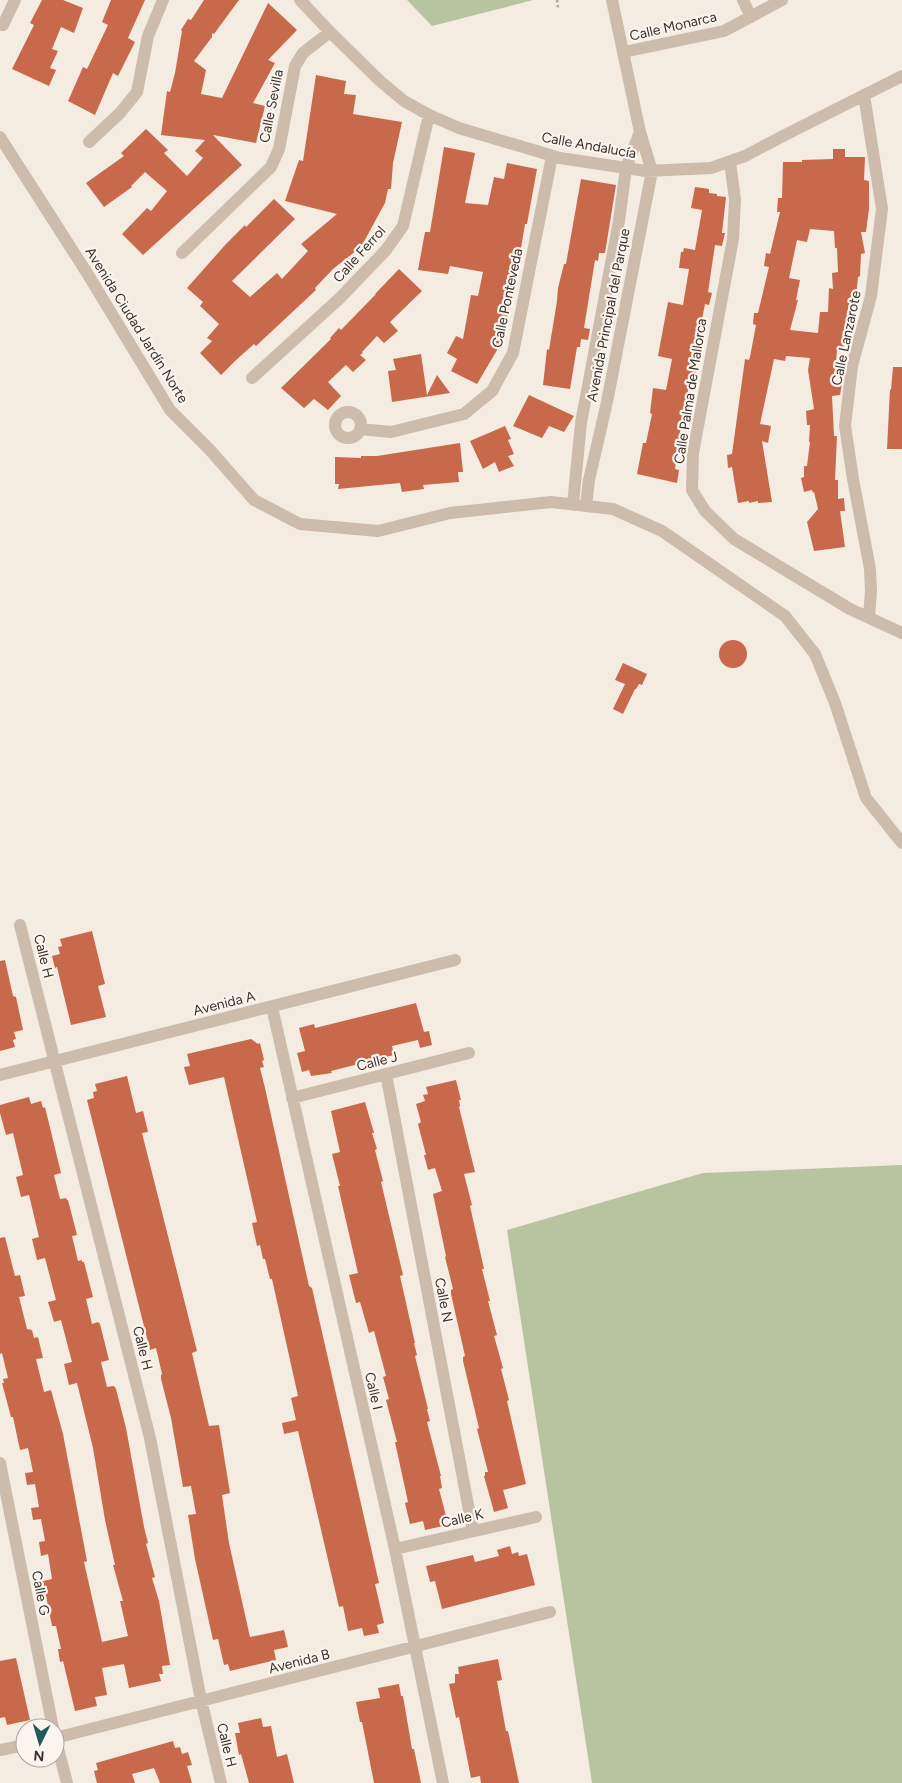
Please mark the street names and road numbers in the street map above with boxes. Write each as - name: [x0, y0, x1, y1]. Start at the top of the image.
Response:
- street label: Calle Monarca: [628, 8, 718, 45]
- street label: Calle Sevilla: [256, 68, 287, 144]
- street label: Calle Andalucía: [540, 129, 638, 162]
- street label: Calle Ferrol: [330, 223, 389, 286]
- street label: Avenida Principal del Parque: [583, 227, 634, 403]
- street label: Avenida Ciudad Jardín Norte: [82, 244, 192, 407]
- street label: Calle Ponteveda: [489, 247, 526, 349]
- street label: Calle Lanzarote: [828, 289, 865, 387]
- street label: Calle Palma de Mallorca: [671, 317, 710, 465]
- street label: Calle H: [30, 932, 57, 980]
- street label: Avenida A: [191, 987, 257, 1019]
- street label: Calle J: [355, 1048, 399, 1075]
- street label: Calle N: [431, 1276, 456, 1324]
- street label: Calle H: [129, 1324, 156, 1372]
- street label: Calle I: [361, 1371, 386, 1412]
- street label: Calle K: [439, 1505, 485, 1532]
- street label: Calle G: [28, 1569, 53, 1617]
- street label: Avenida B: [267, 1646, 331, 1677]
- street label: Calle H: [213, 1721, 240, 1769]

